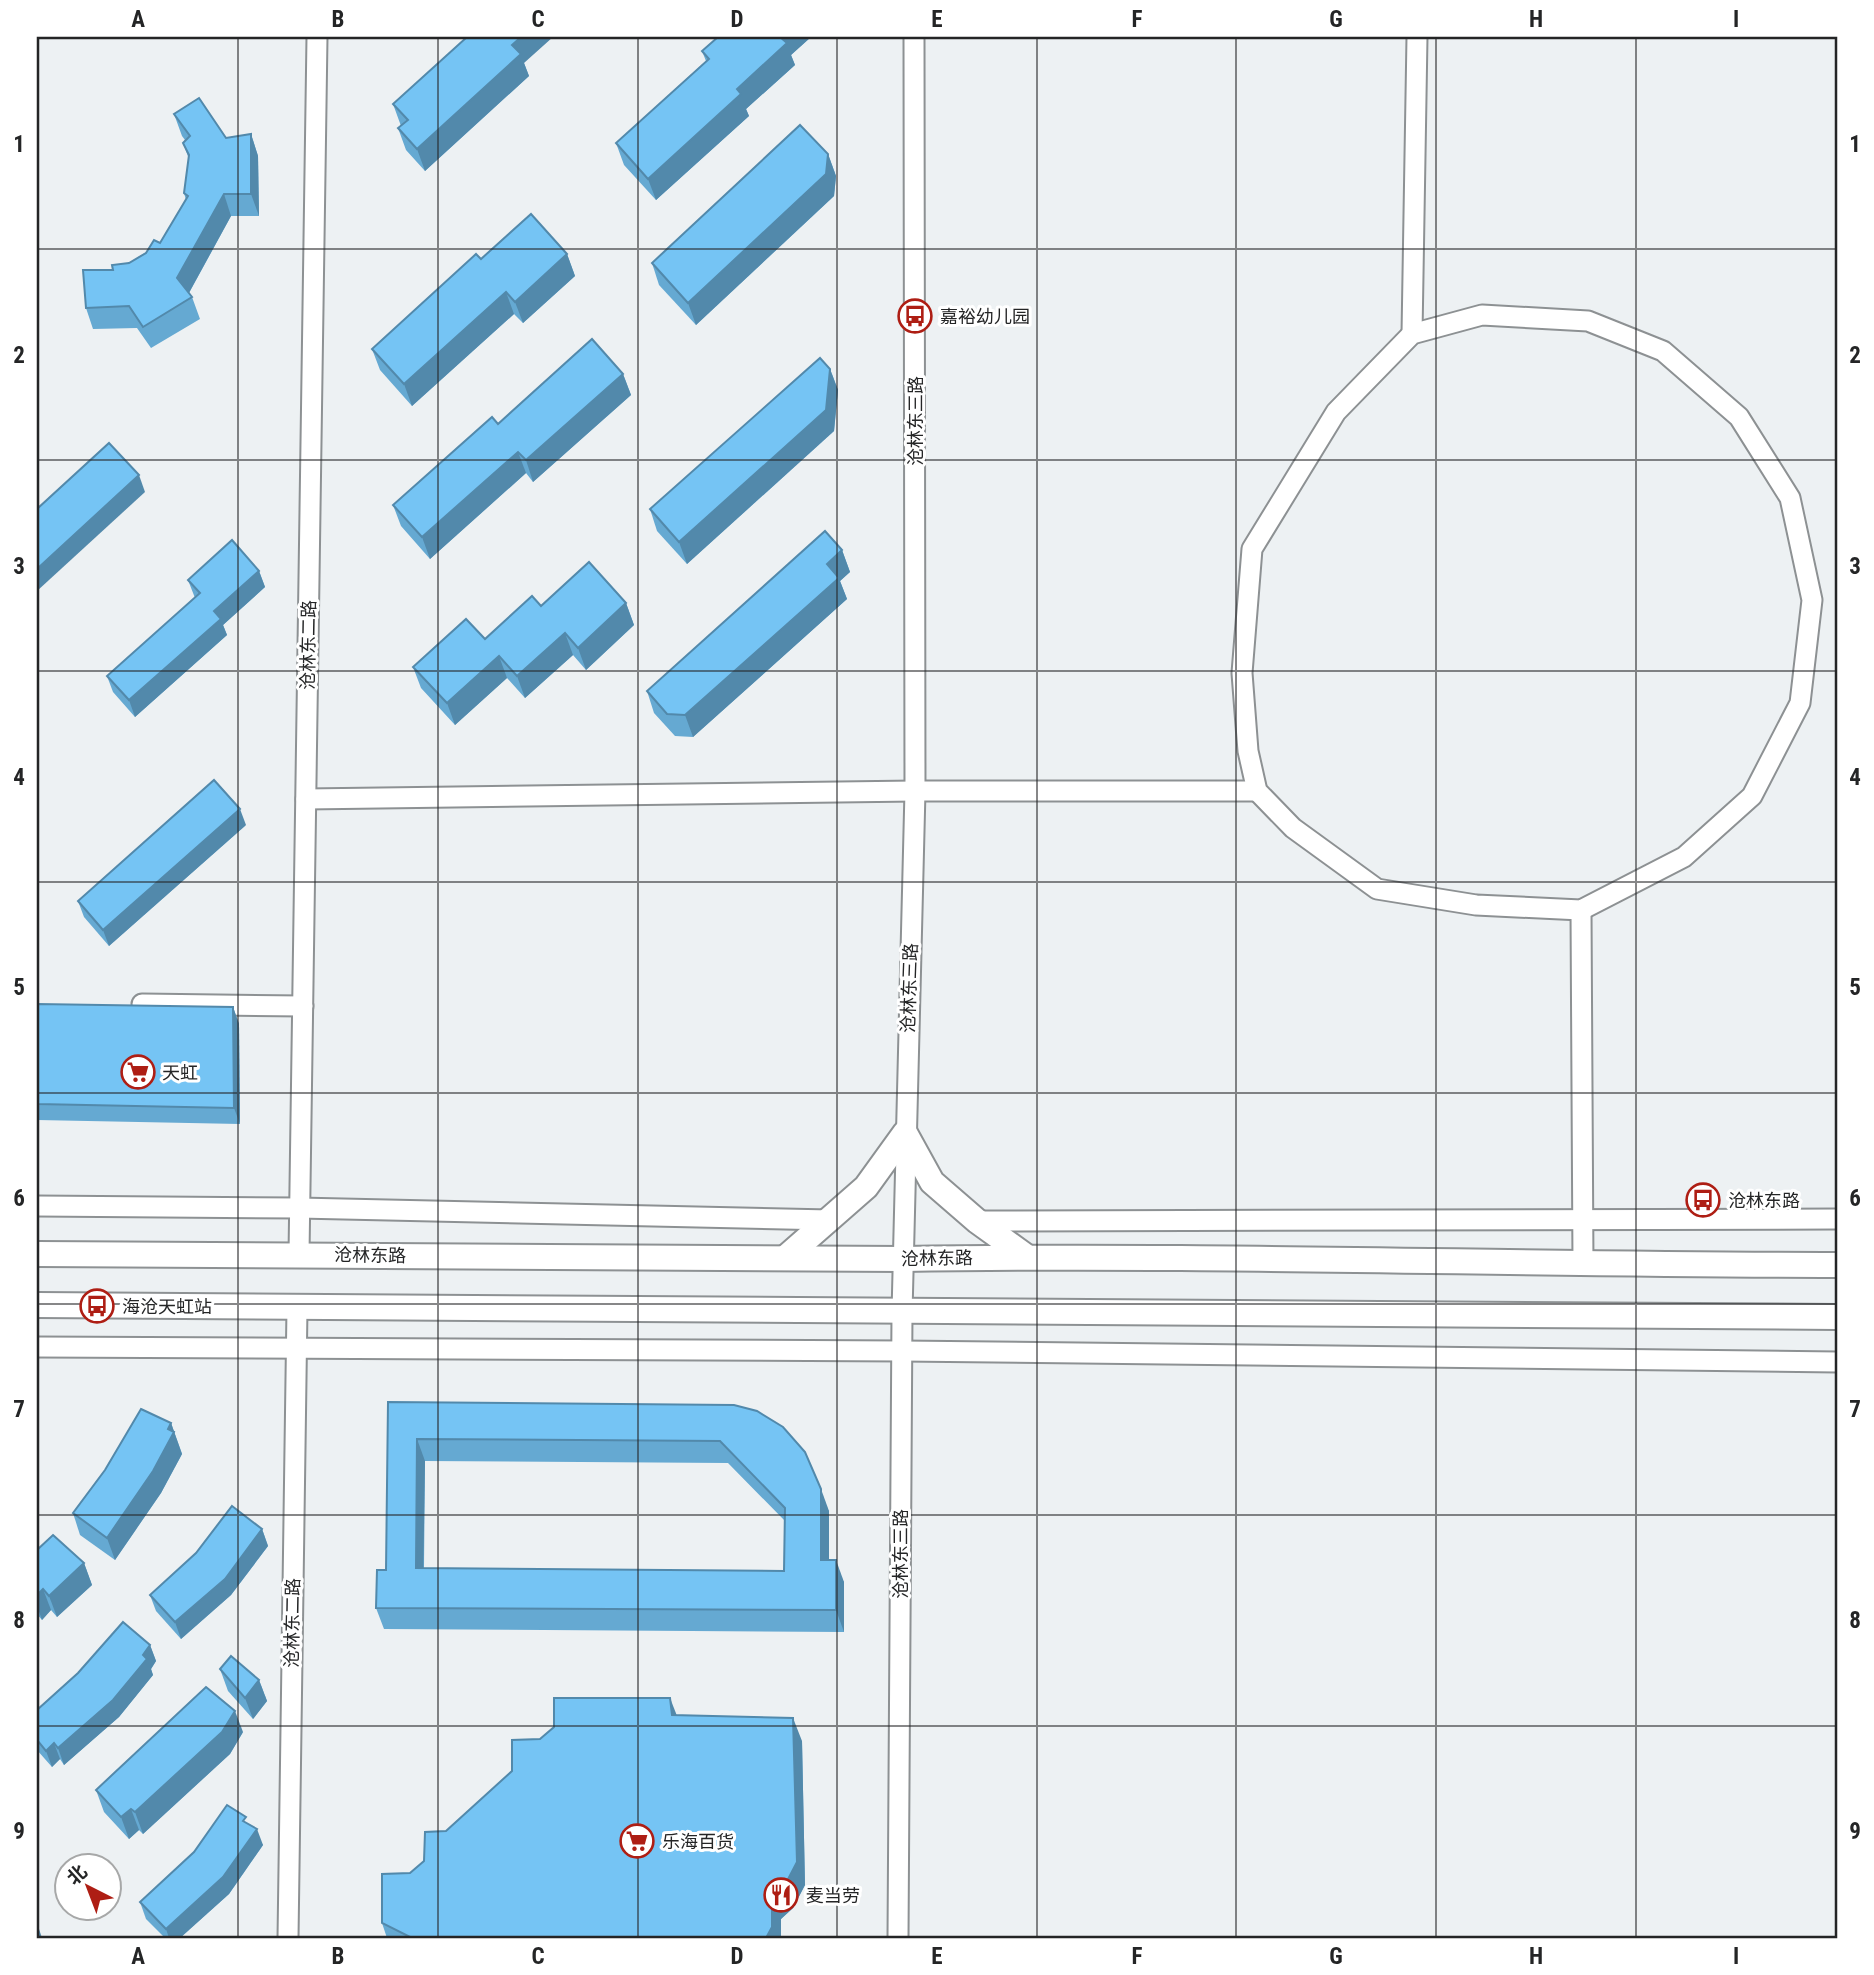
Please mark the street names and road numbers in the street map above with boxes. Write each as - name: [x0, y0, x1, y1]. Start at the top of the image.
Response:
- street label: 沧林东三路: [905, 376, 926, 466]
- street label: 沧林东二路: [297, 600, 319, 690]
- street label: 沧林东三路: [897, 943, 921, 1033]
- street label: 沧林东路: [334, 1244, 406, 1266]
- street label: 沧林东路: [901, 1247, 973, 1269]
- street label: 沧林东三路: [890, 1509, 911, 1599]
- street label: 沧林东二路: [281, 1578, 303, 1668]

